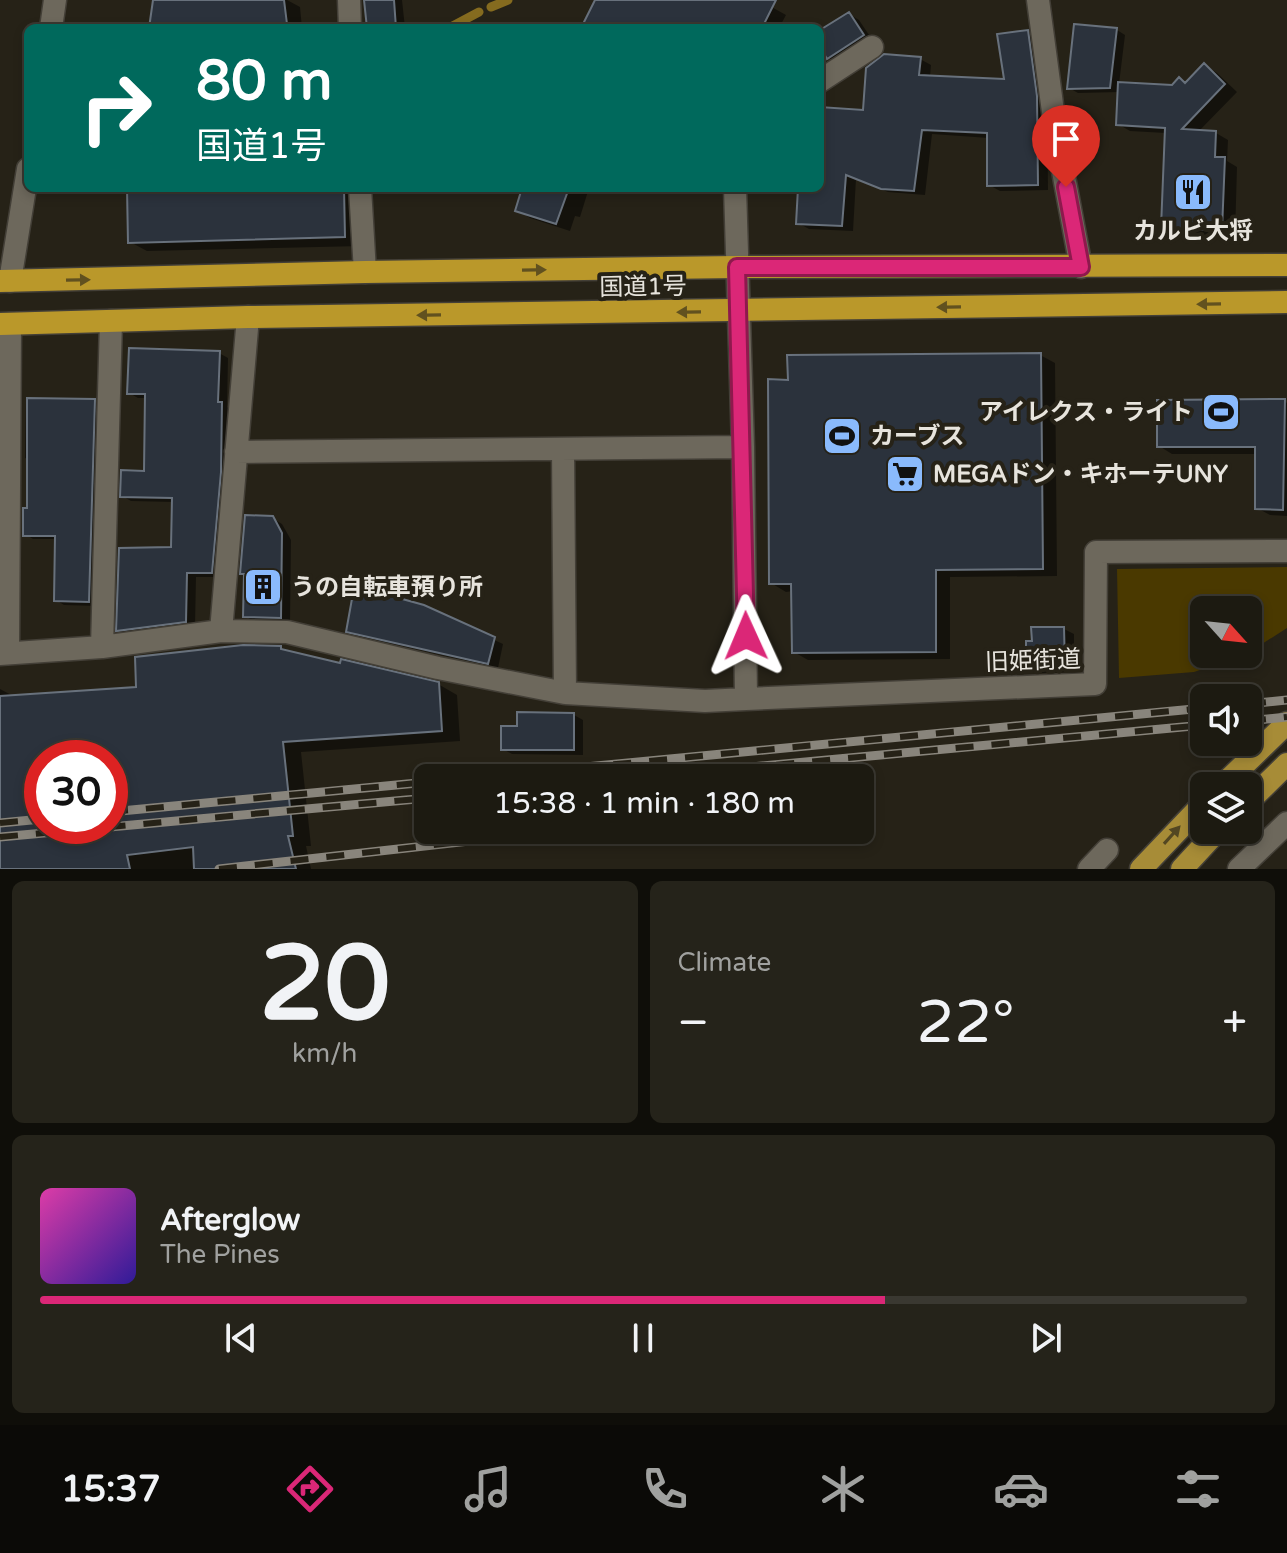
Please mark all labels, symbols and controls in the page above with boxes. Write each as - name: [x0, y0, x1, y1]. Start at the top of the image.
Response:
- text: 80 m: [196, 48, 332, 115]
- icon: right: [64, 56, 168, 160]
- pin: [1032, 105, 1100, 187]
- icon: arrive: [1044, 117, 1088, 161]
- text: 国道1号: [196, 125, 327, 168]
- restaurant icon: カルビ大将: [1172, 171, 1214, 213]
- place label: カルビ大将: [1133, 217, 1253, 246]
- one-way arrow: [522, 264, 547, 277]
- street label: 国道1号: [599, 272, 687, 302]
- one-way arrow: [66, 274, 91, 286]
- one-way arrow: [1196, 297, 1221, 310]
- one-way arrow: [936, 301, 961, 313]
- one-way arrow: [676, 306, 701, 318]
- one-way arrow: [416, 309, 441, 321]
- sports icon: アイレクス・ライト: [1200, 391, 1242, 433]
- place label: アイレクス・ライト: [979, 398, 1193, 427]
- sports icon: カーブス: [821, 415, 863, 457]
- place label: カーブス: [870, 422, 965, 451]
- supermarket icon: MEGAドン・キホーテUNY: [884, 453, 926, 495]
- place label: MEGAドン・キホーテUNY: [933, 460, 1229, 489]
- building icon: うの自転車預り所: [242, 566, 284, 608]
- place label: うの自転車預り所: [291, 573, 483, 602]
- position arrow: [704, 594, 788, 678]
- north arrow: [1190, 596, 1262, 668]
- map controls: [1190, 596, 1262, 844]
- street label: 旧姫街道: [985, 645, 1081, 677]
- button: sound: [1190, 684, 1262, 756]
- speed limit sign: 30: [24, 740, 128, 844]
- button: layers: [1190, 772, 1262, 844]
- text: 15:38 · 1 min · 180 m: [493, 785, 795, 822]
- one-way arrow: [1163, 826, 1180, 846]
- text: 20: [259, 923, 390, 1048]
- text: Climate: [678, 947, 771, 978]
- text: 22°: [917, 987, 1015, 1059]
- text: −: [678, 997, 709, 1050]
- text: +: [1222, 997, 1247, 1050]
- text: km/h: [292, 1038, 357, 1069]
- text: Afterglow: [160, 1202, 300, 1239]
- text: The Pines: [160, 1239, 280, 1270]
- icon: previous: [219, 1316, 263, 1360]
- icon: pause: [621, 1316, 665, 1360]
- icon: next: [1024, 1316, 1068, 1360]
- icon: directions: [282, 1461, 338, 1517]
- icon: music: [460, 1461, 516, 1517]
- icon: phone: [637, 1461, 693, 1517]
- icon: climate: [815, 1461, 871, 1517]
- icon: car: [993, 1461, 1049, 1517]
- icon: filters: [1170, 1461, 1226, 1517]
- text: 15:37: [61, 1468, 161, 1511]

